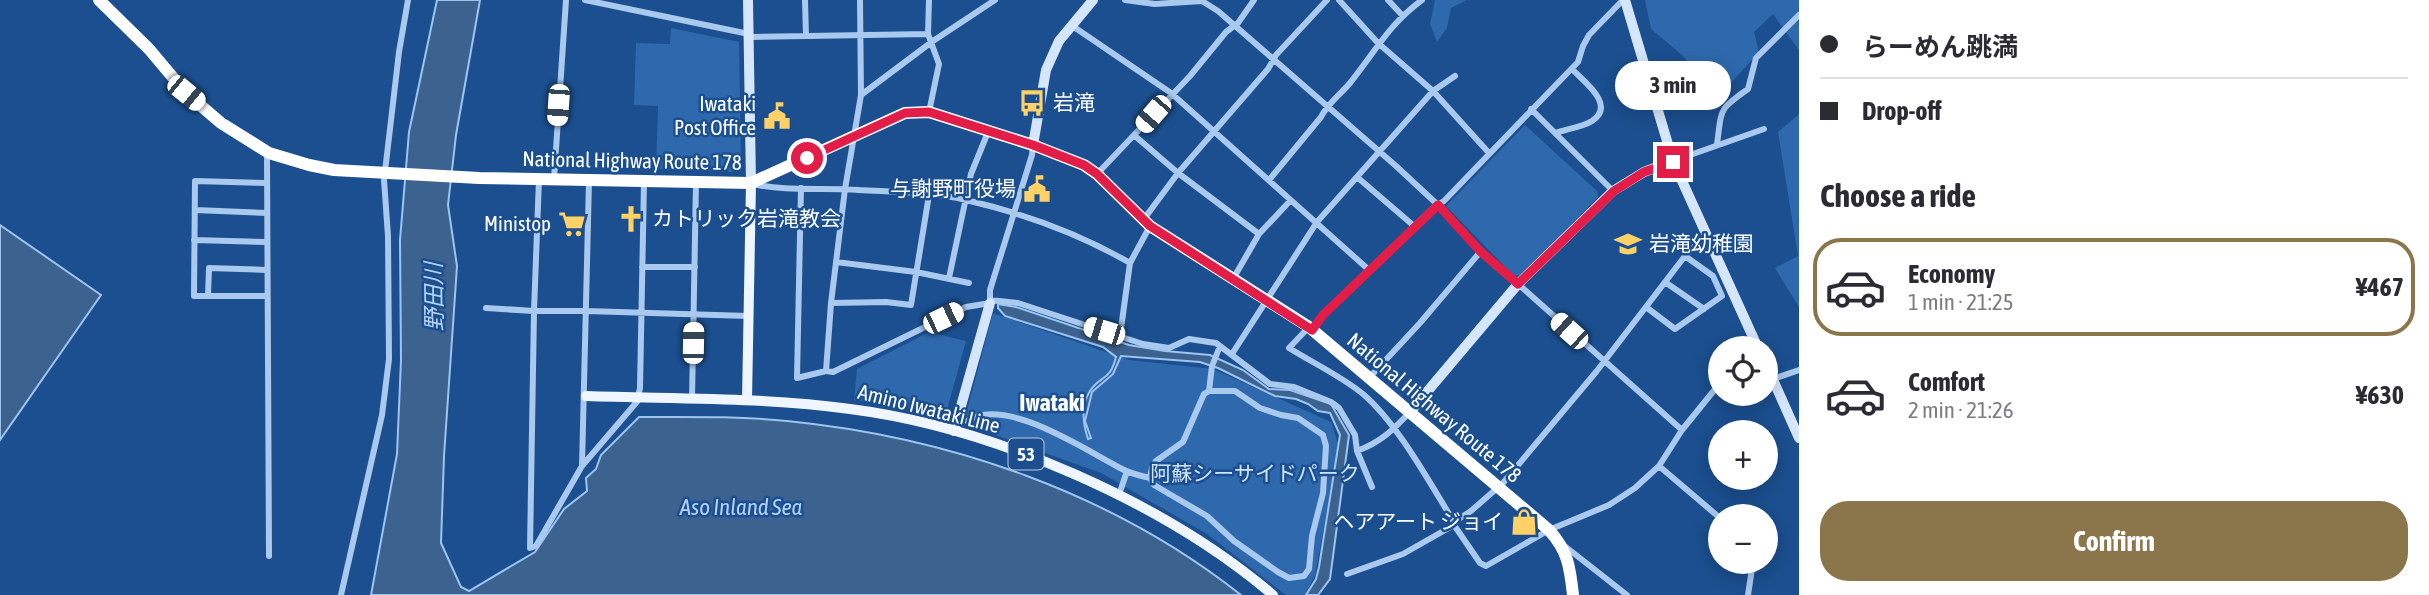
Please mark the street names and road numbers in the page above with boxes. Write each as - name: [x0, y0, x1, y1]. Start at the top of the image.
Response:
- street label: National Highway Route 178: [522, 146, 742, 174]
- street label: National Highway Route 178: [1343, 327, 1527, 487]
- street label: Amino Iwataki Line: [856, 379, 1003, 437]
- road number: 53: [1009, 438, 1044, 470]

